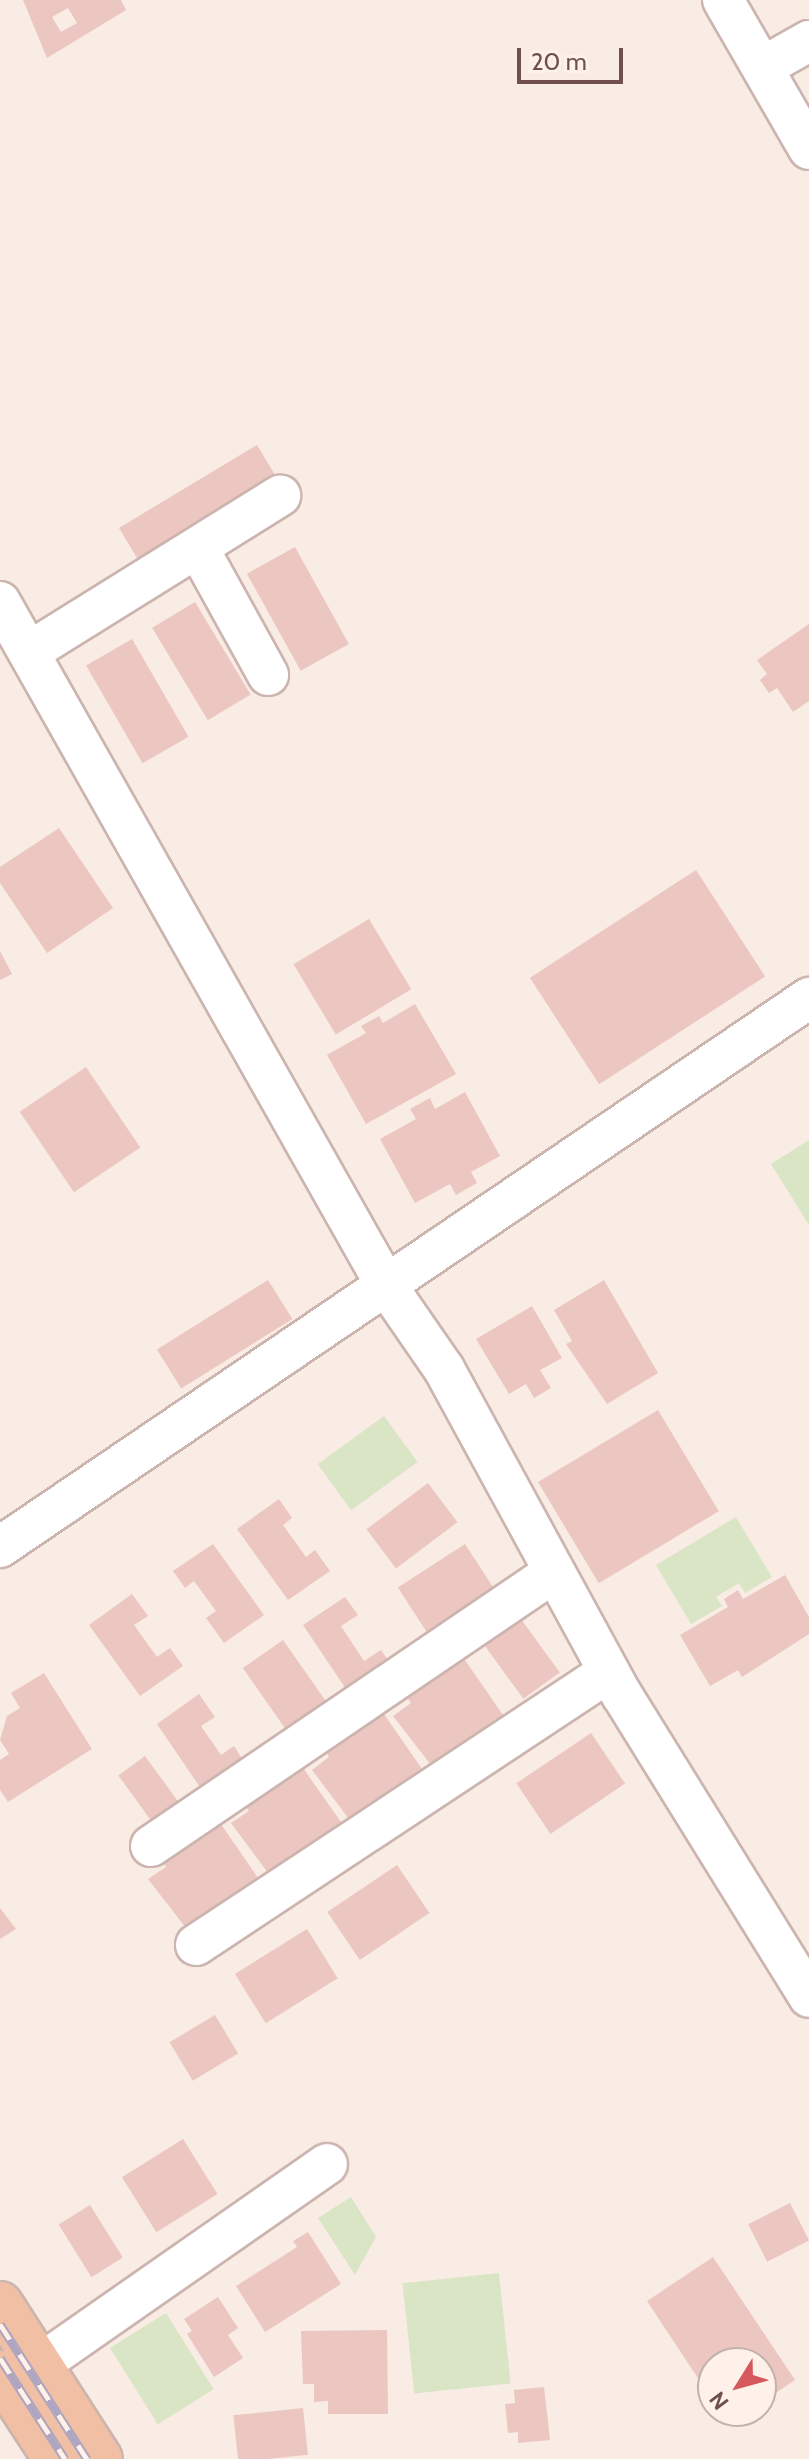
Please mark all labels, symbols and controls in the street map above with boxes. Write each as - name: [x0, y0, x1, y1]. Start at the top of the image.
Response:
- scale bar: [521, 32, 627, 82]
- text: 20 m: [531, 47, 587, 76]
- north arrow: [697, 2347, 777, 2427]
- text: N: [704, 2386, 734, 2415]

